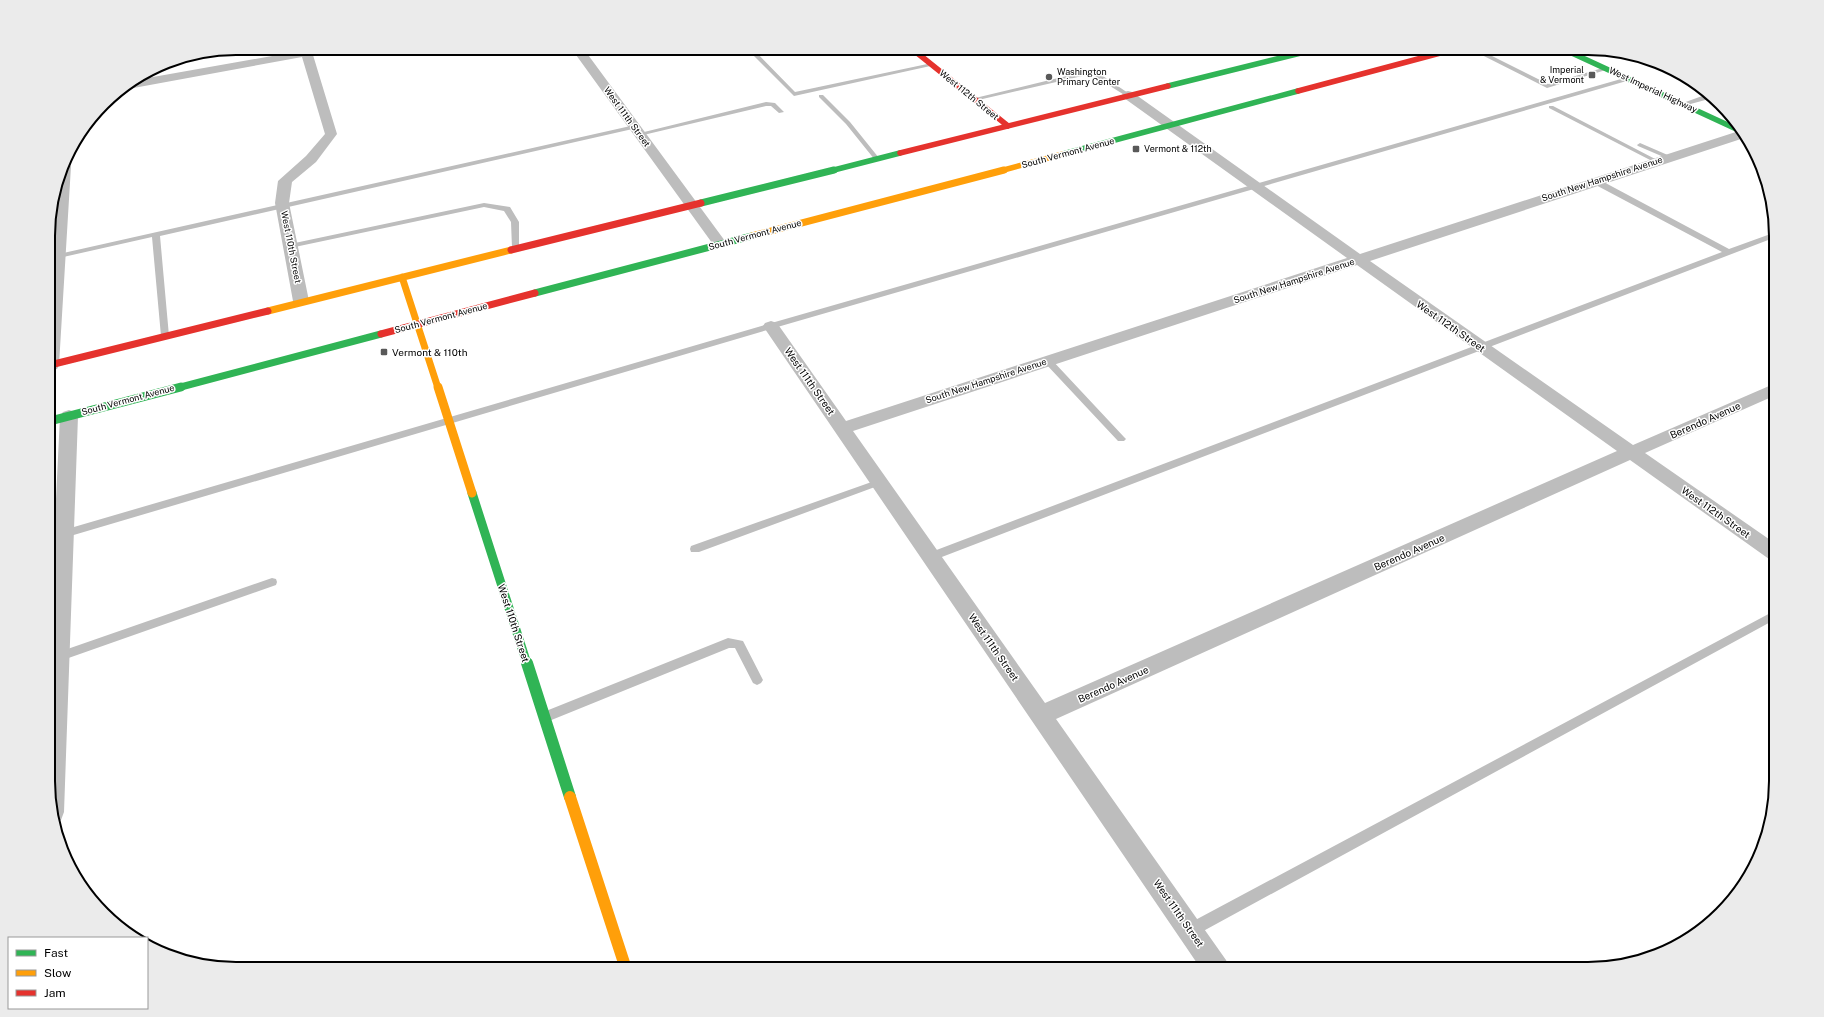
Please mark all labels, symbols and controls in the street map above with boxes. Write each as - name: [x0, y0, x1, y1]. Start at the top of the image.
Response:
- place label: Imperial & Vermont: [1540, 64, 1584, 85]
- street label: West Imperial Highway: [1607, 64, 1699, 115]
- place label: Washington Primary Center: [1057, 66, 1121, 87]
- street label: West 112th Street: [937, 67, 1002, 122]
- marker: Imperial & Vermont: [1587, 70, 1597, 80]
- marker: Washington Primary Center: [1044, 72, 1054, 82]
- street label: West 111th Street: [602, 85, 653, 149]
- street label: South Vermont Avenue: [1020, 135, 1116, 170]
- place label: Vermont & 112th: [1144, 143, 1212, 154]
- marker: Vermont & 112th: [1131, 144, 1141, 154]
- street label: South New Hampshire Avenue: [1540, 154, 1664, 203]
- street label: West 110th Street: [279, 210, 304, 284]
- street label: South Vermont Avenue: [707, 217, 803, 252]
- street label: South New Hampshire Avenue: [1232, 256, 1356, 305]
- street label: West 112th Street: [1414, 298, 1488, 354]
- street label: South Vermont Avenue: [393, 300, 489, 335]
- street label: West 111th Street: [782, 345, 838, 417]
- place label: Vermont & 110th: [392, 346, 468, 358]
- marker: Vermont & 110th: [379, 347, 389, 357]
- street label: South New Hampshire Avenue: [924, 356, 1048, 405]
- street label: South Vermont Avenue: [80, 382, 176, 417]
- street label: Berendo Avenue: [1668, 399, 1742, 441]
- street label: West 112th Street: [1679, 484, 1753, 540]
- street label: Berendo Avenue: [1372, 531, 1446, 573]
- street label: West 110th Street: [496, 582, 532, 664]
- street label: West 111th Street: [966, 611, 1022, 683]
- street label: Berendo Avenue: [1076, 663, 1150, 705]
- street label: West 111th Street: [1151, 877, 1207, 949]
- legend: [8, 937, 148, 1009]
- text: Fast: [44, 946, 69, 960]
- text: Slow: [44, 966, 72, 980]
- text: Jam: [44, 986, 66, 1000]

